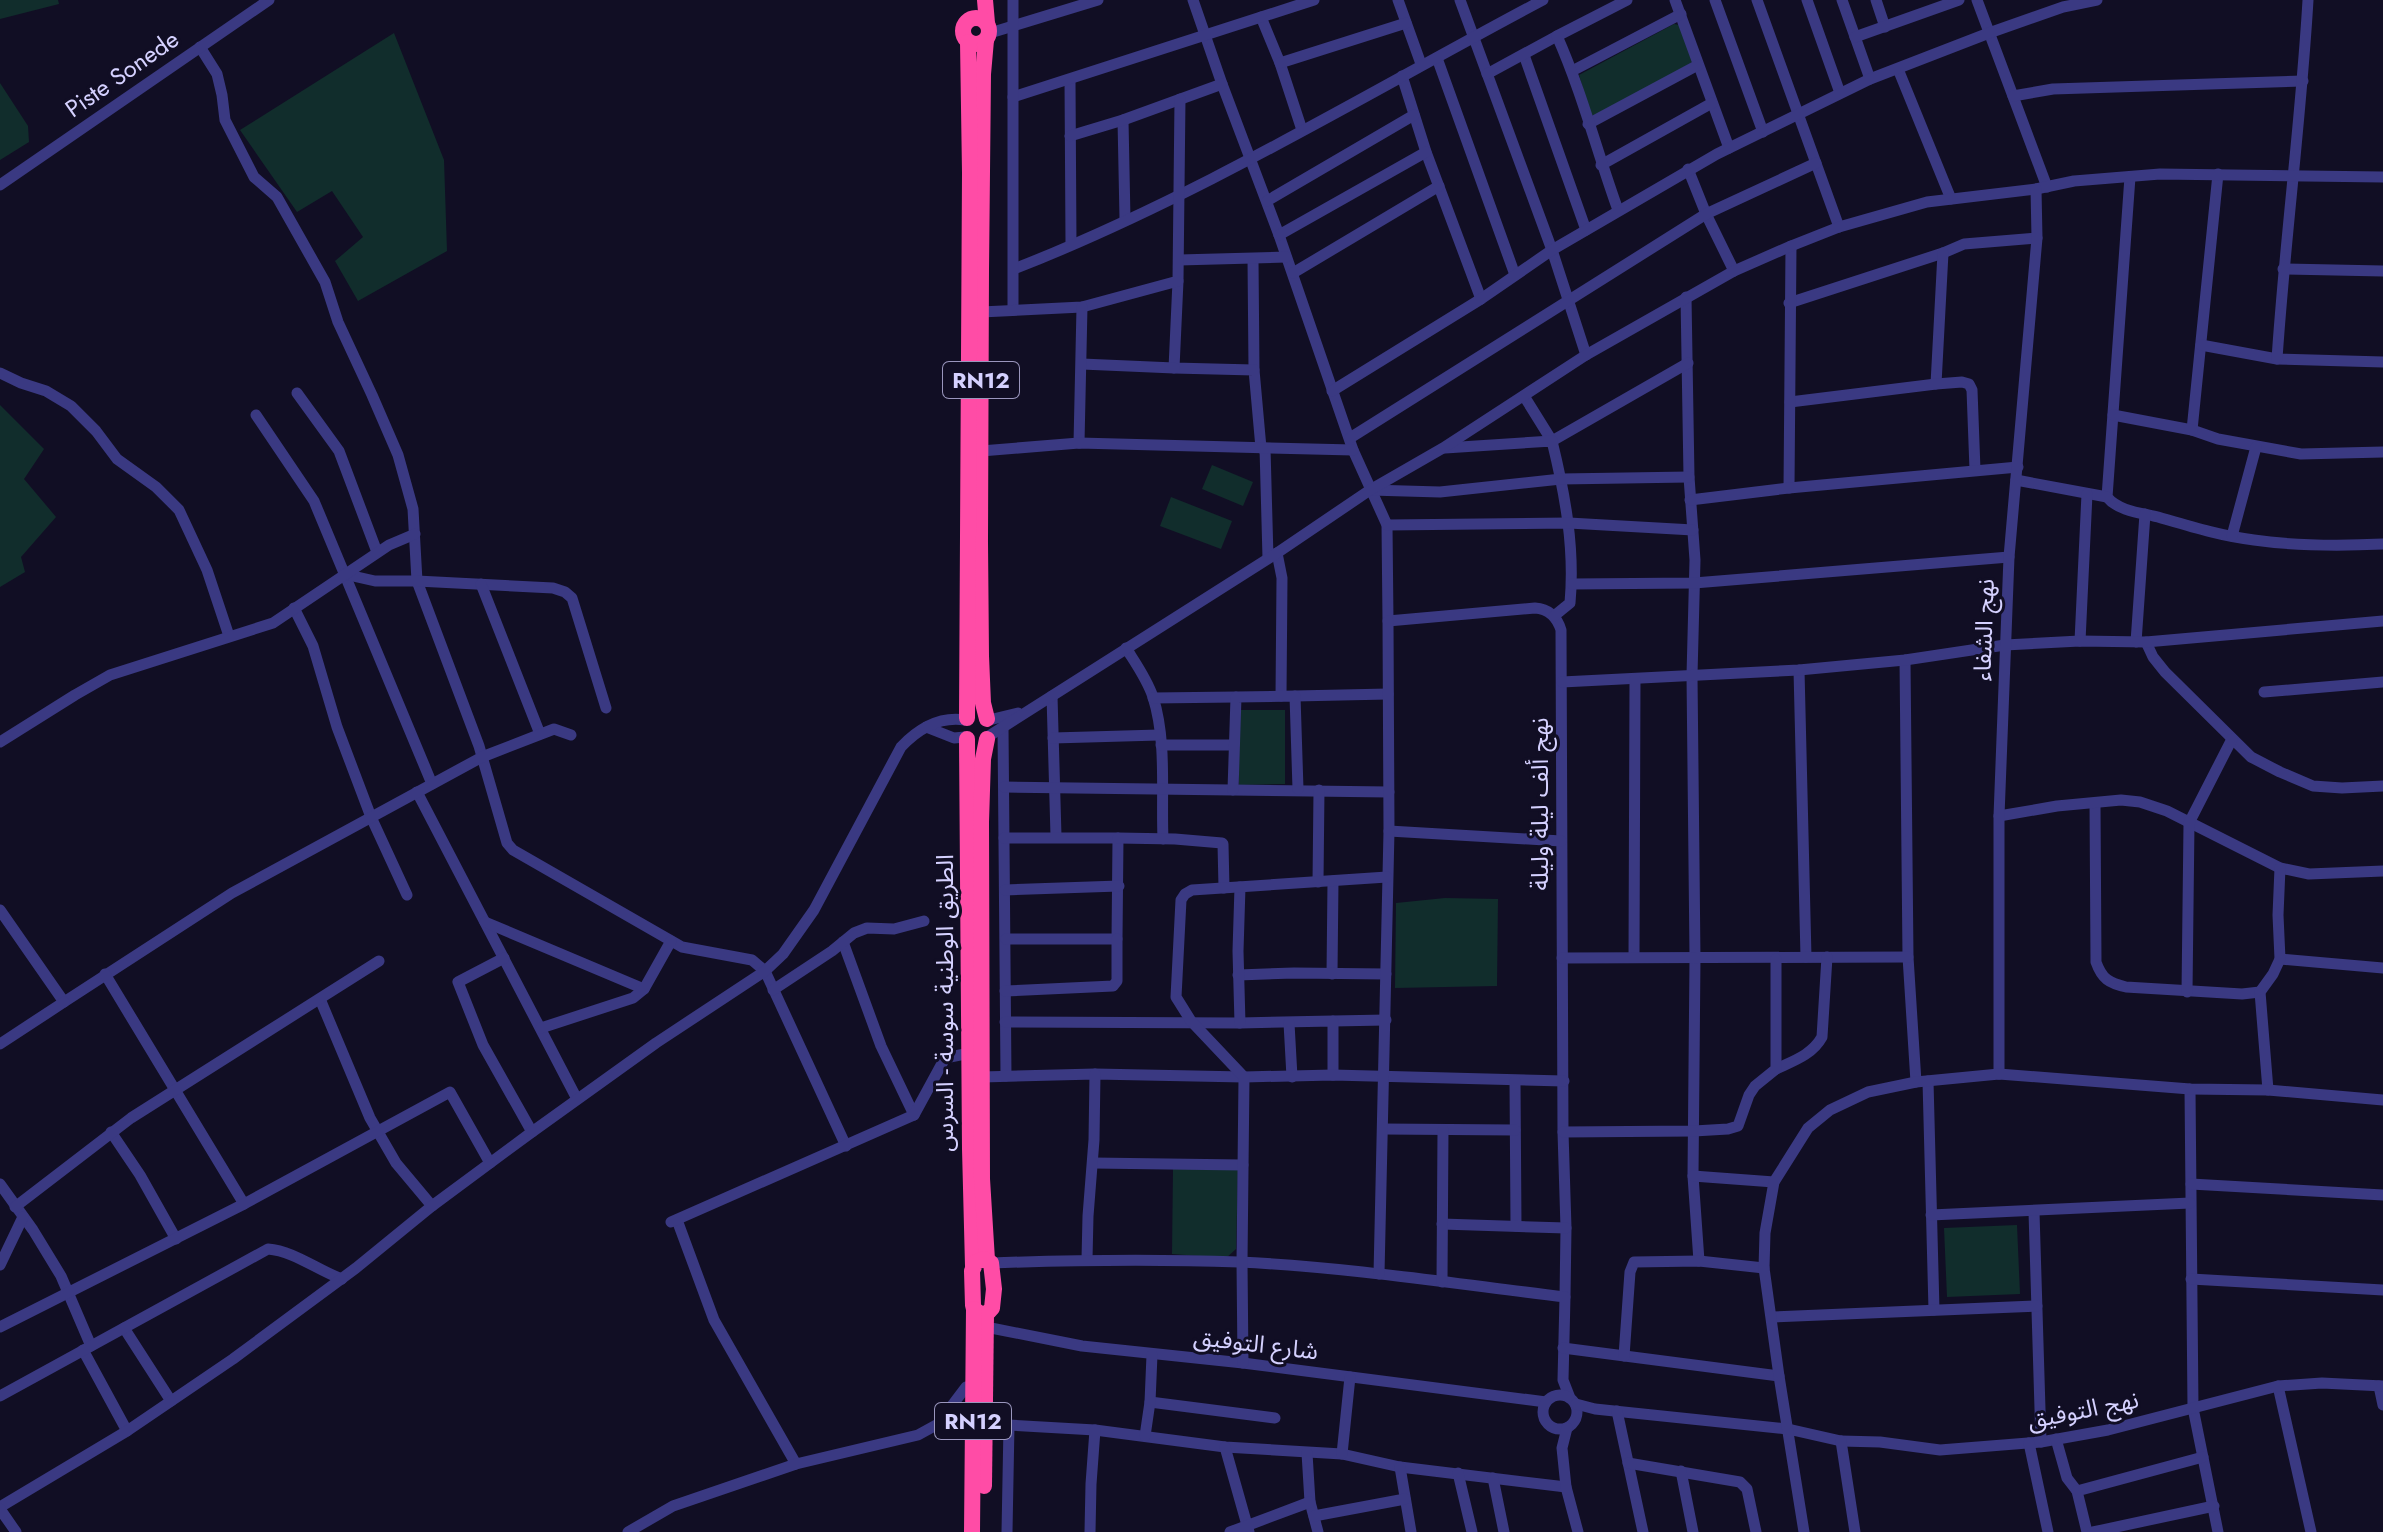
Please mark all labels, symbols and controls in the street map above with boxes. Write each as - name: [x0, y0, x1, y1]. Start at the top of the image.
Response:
- street label: Piste Sonede: [58, 22, 186, 126]
- road number: RN12: [943, 362, 1019, 398]
- street label: نهج الشفاء: [1964, 578, 2003, 682]
- street label: نهج ألف ليلة وليلة: [1522, 718, 1557, 890]
- street label: الطريق الوطنية سوسة - السرس: [927, 854, 962, 1152]
- street label: شارع التوفيق: [1192, 1319, 1320, 1369]
- street label: نهج التوفيق: [2024, 1382, 2142, 1437]
- road number: RN12: [935, 1403, 1011, 1439]

